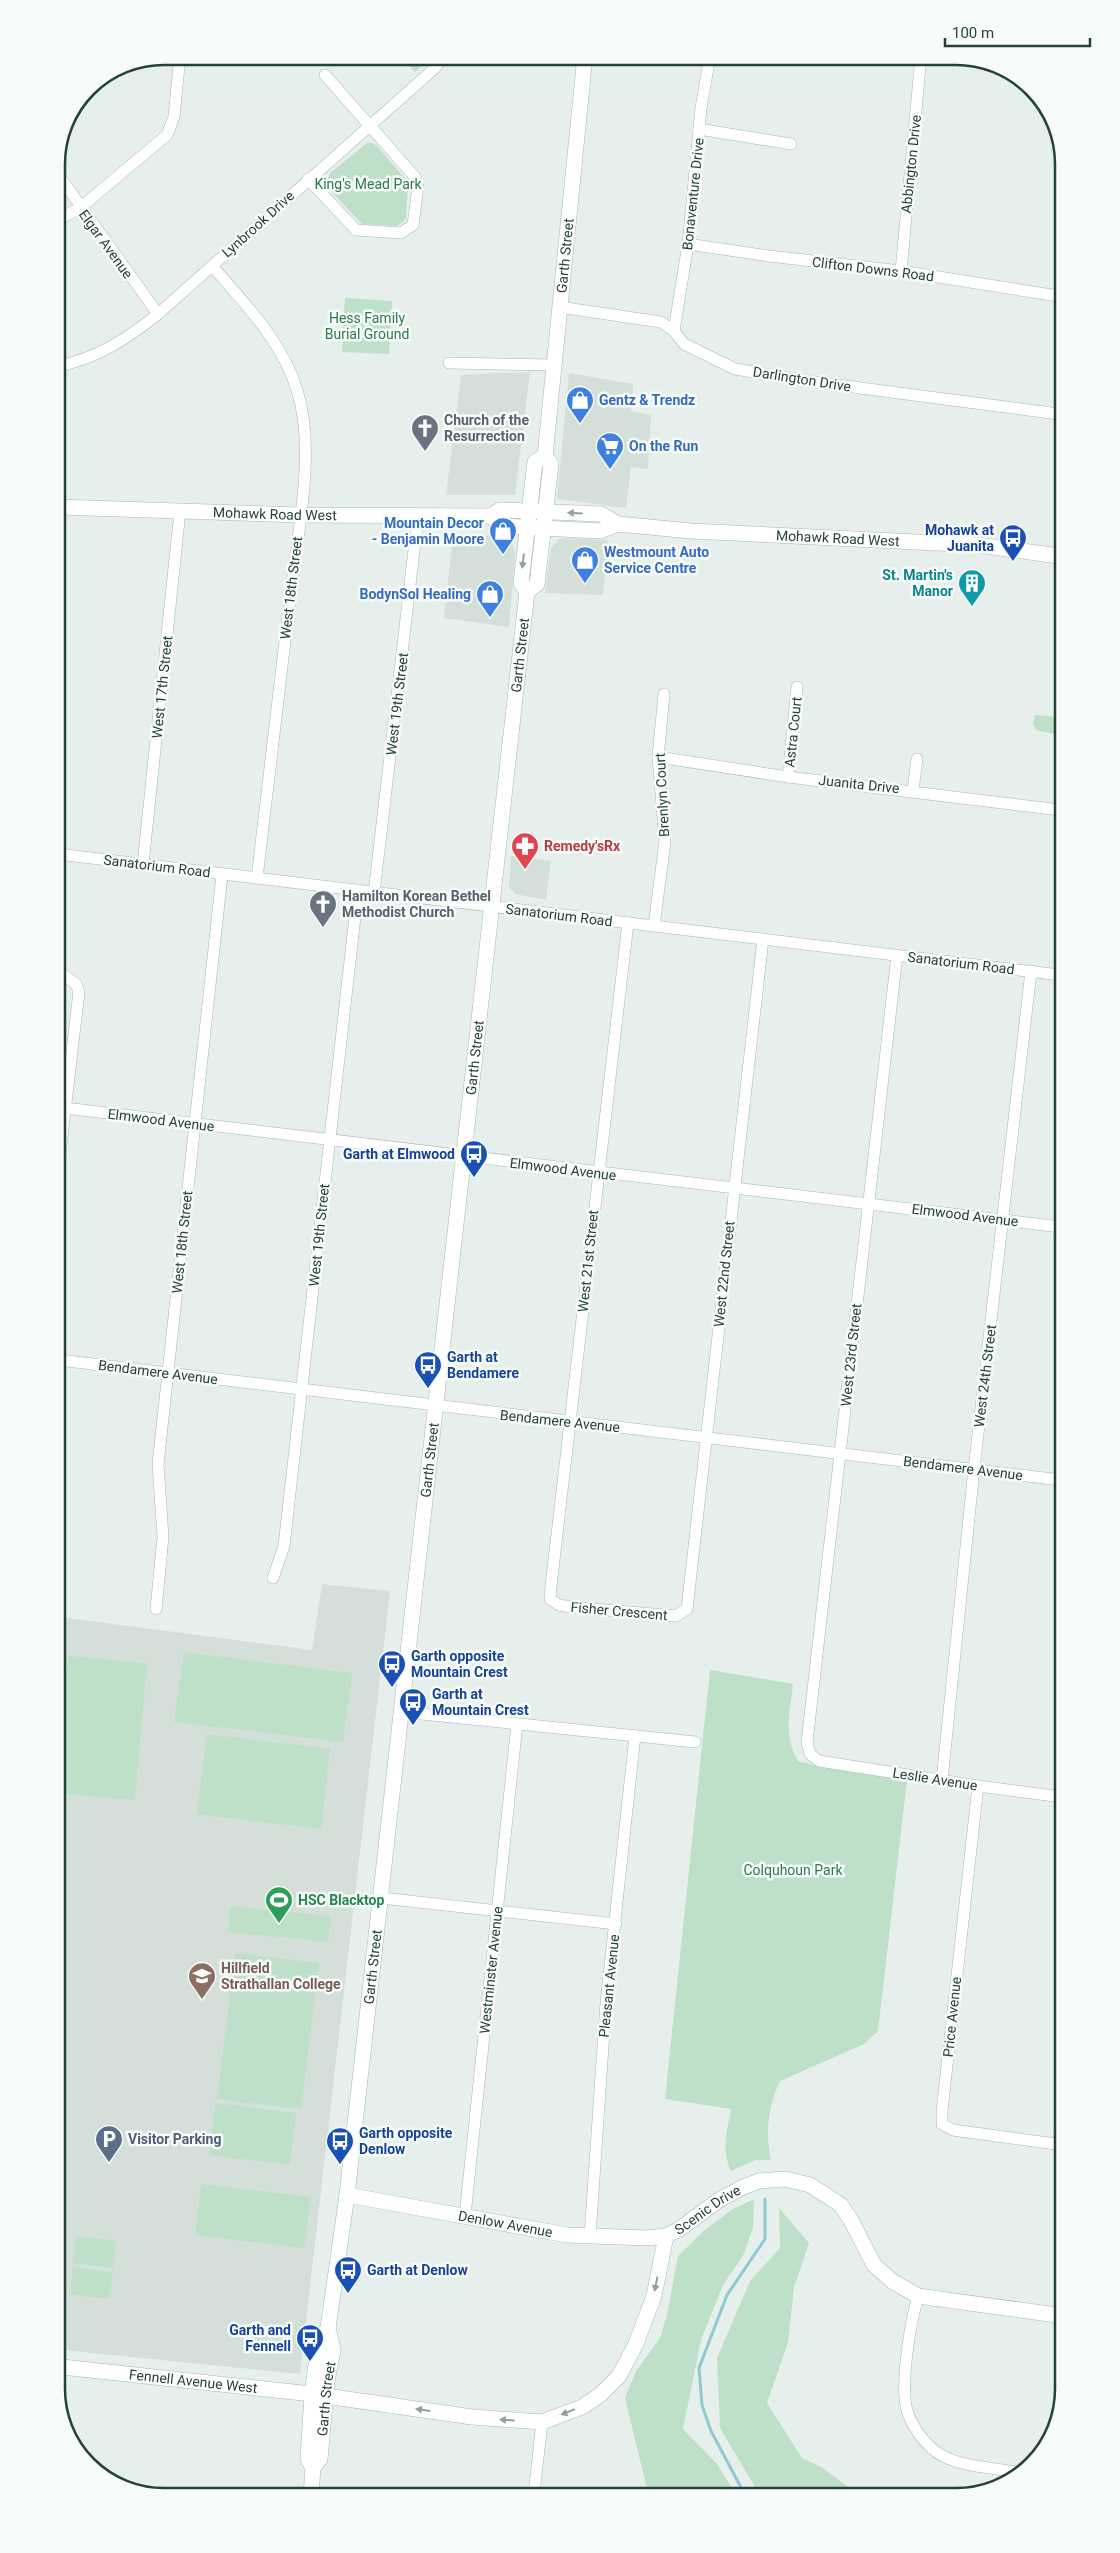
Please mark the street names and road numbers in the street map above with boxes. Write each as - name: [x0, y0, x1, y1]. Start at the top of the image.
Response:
- street label: Abbington Drive: [898, 114, 924, 214]
- street label: Bonaventure Drive: [679, 137, 707, 251]
- street label: Lynbrook Drive: [219, 187, 297, 261]
- street label: Elgar Avenue: [76, 207, 136, 281]
- street label: Garth Street: [553, 217, 577, 294]
- street label: Clifton Downs Road: [811, 254, 935, 284]
- street label: Darlington Drive: [752, 363, 852, 395]
- street label: Mohawk Road West: [213, 504, 337, 523]
- street label: Mohawk Road West: [776, 527, 900, 549]
- street label: West 18th Street: [277, 535, 305, 640]
- street label: Garth Street: [508, 617, 532, 693]
- street label: West 17th Street: [149, 634, 175, 739]
- street label: West 19th Street: [383, 651, 411, 756]
- street label: Astra Court: [781, 695, 805, 768]
- street label: Brenlyn Court: [652, 752, 672, 837]
- street label: Juanita Drive: [818, 772, 900, 796]
- street label: Sanatorium Road: [103, 852, 211, 880]
- street label: Sanatorium Road: [505, 901, 613, 929]
- street label: Sanatorium Road: [907, 949, 1015, 977]
- street label: Garth Street: [463, 1019, 487, 1096]
- street label: Elmwood Avenue: [107, 1106, 215, 1134]
- street label: Elmwood Avenue: [509, 1155, 617, 1183]
- street label: West 19th Street: [306, 1182, 332, 1287]
- street label: West 18th Street: [169, 1189, 195, 1294]
- street label: Elmwood Avenue: [911, 1201, 1019, 1229]
- street label: West 21st Street: [575, 1209, 601, 1313]
- street label: West 22nd Street: [710, 1220, 738, 1328]
- street label: West 23rd Street: [838, 1302, 864, 1407]
- street label: West 24th Street: [971, 1323, 999, 1428]
- street label: Bendamere Avenue: [97, 1357, 219, 1387]
- street label: Bendamere Avenue: [499, 1407, 621, 1435]
- street label: Garth Street: [417, 1421, 442, 1498]
- street label: Bendamere Avenue: [902, 1453, 1024, 1483]
- street label: Fisher Crescent: [570, 1599, 669, 1623]
- street label: Leslie Avenue: [891, 1764, 979, 1794]
- street label: Westminster Avenue: [476, 1905, 506, 2035]
- street label: Garth Street: [360, 1928, 385, 2005]
- street label: Pleasant Avenue: [596, 1934, 622, 2038]
- street label: Price Avenue: [940, 1976, 964, 2058]
- street label: Scenic Drive: [672, 2182, 743, 2238]
- street label: Denlow Avenue: [457, 2207, 554, 2240]
- street label: Garth Street: [314, 2360, 339, 2437]
- street label: Fennell Avenue West: [128, 2366, 259, 2396]

